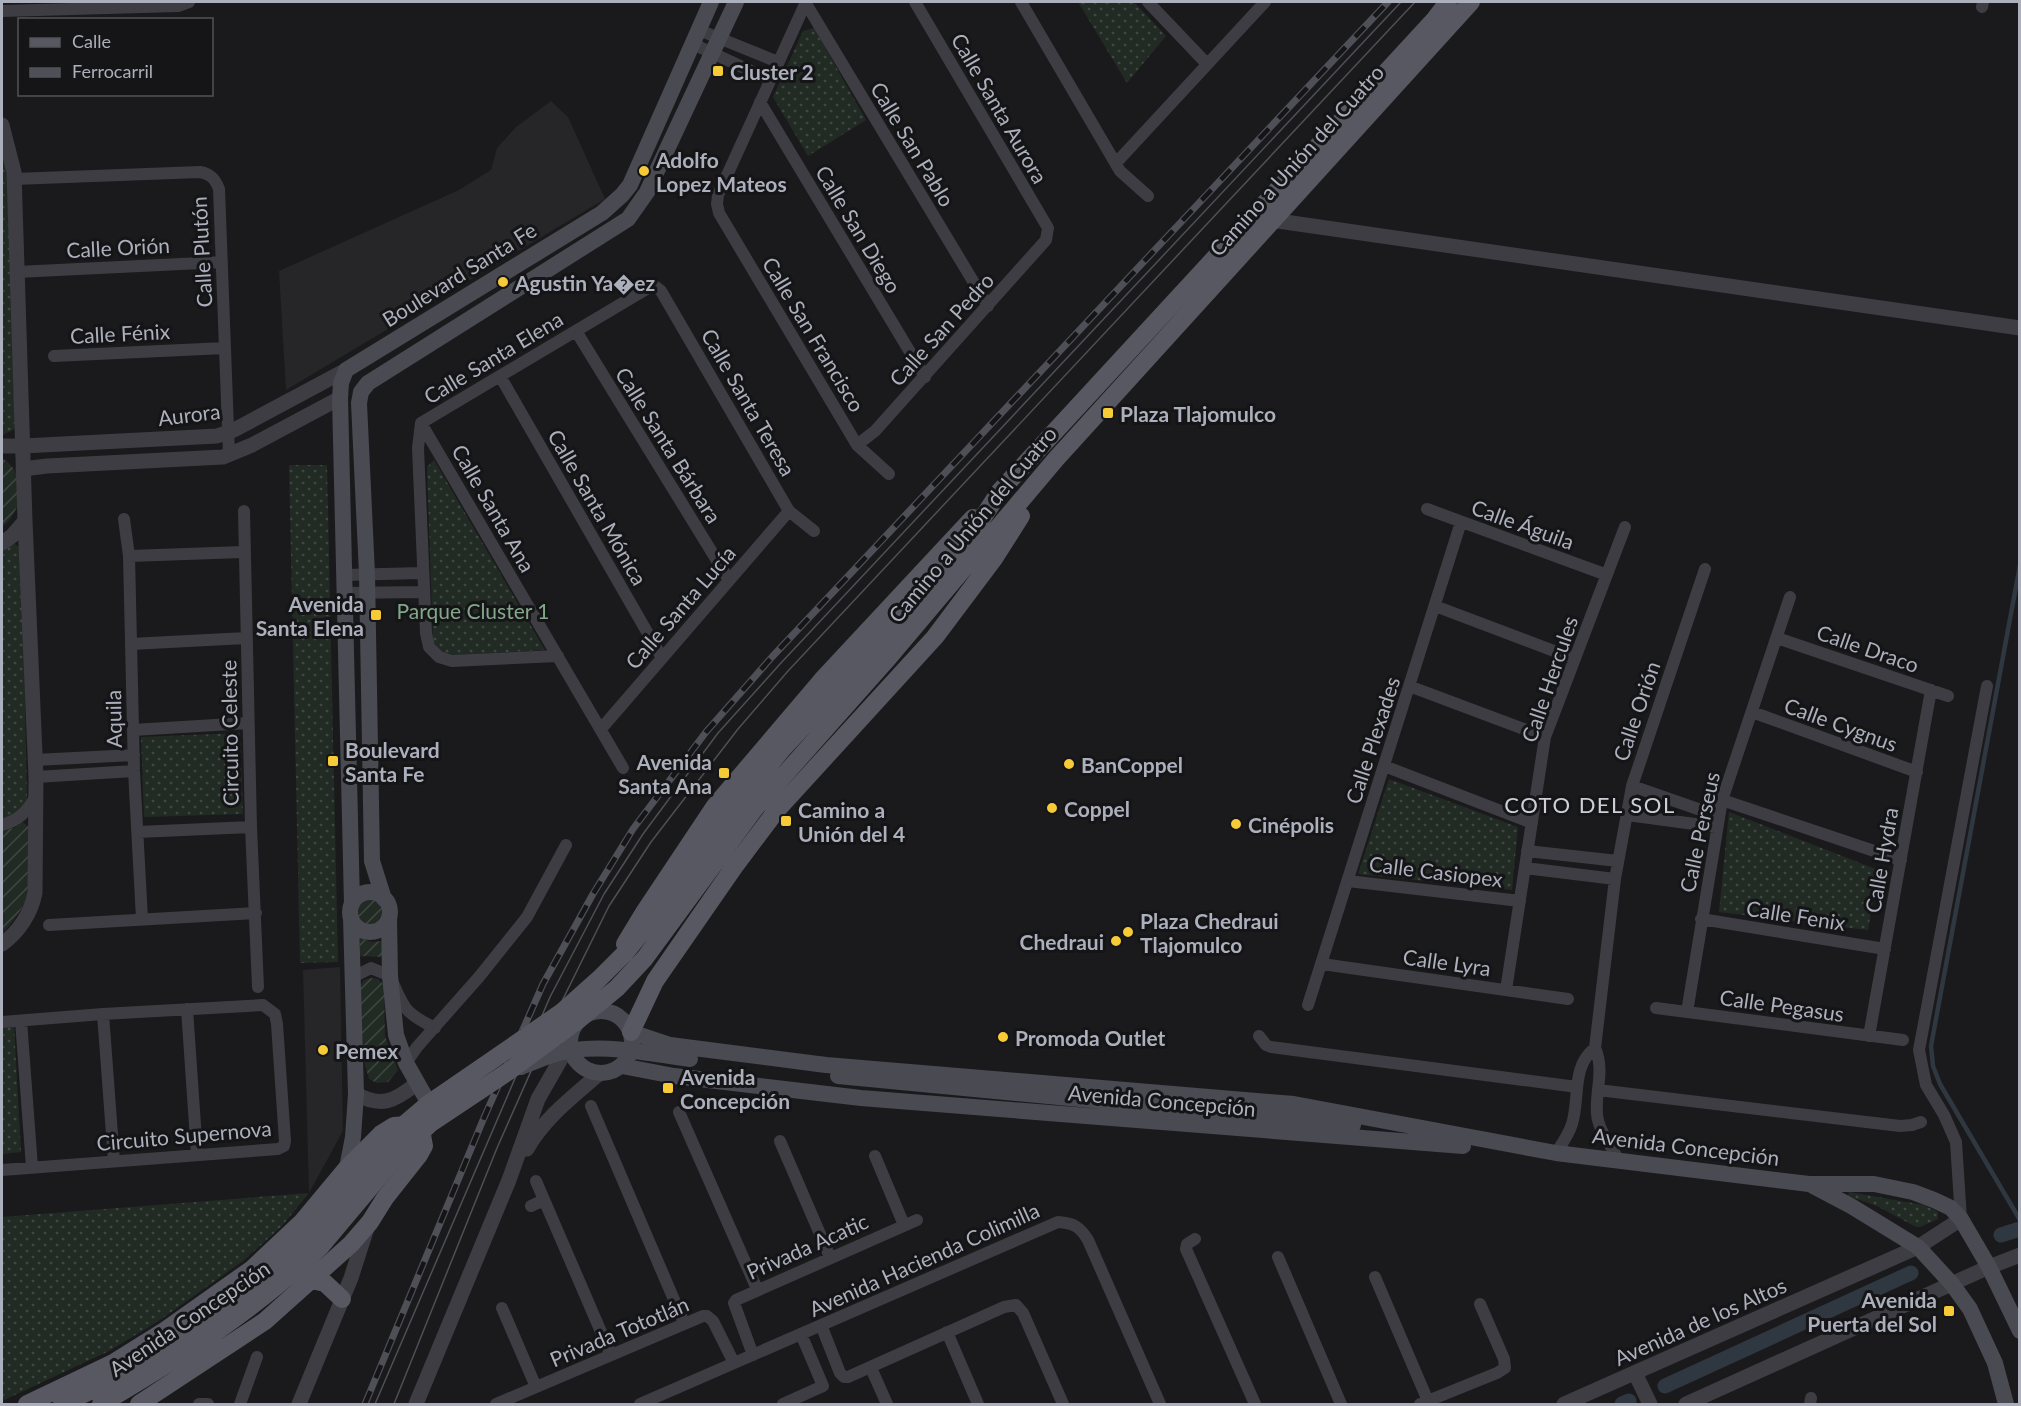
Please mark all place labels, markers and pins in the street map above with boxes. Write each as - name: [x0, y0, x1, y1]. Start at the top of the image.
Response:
- place label: Cluster 2: [730, 59, 814, 84]
- marker: Cluster 2: [711, 64, 725, 78]
- place label: Adolfo Lopez Mateos: [655, 147, 787, 196]
- marker: Adolfo Lopez Mateos: [637, 164, 651, 178]
- place label: Agustin Ya�ez: [514, 270, 655, 295]
- marker: Agustin Ya�ez: [496, 275, 510, 289]
- place label: Plaza Tlajomulco: [1120, 401, 1276, 426]
- marker: Plaza Tlajomulco: [1101, 406, 1115, 420]
- place label: Avenida Santa Elena: [256, 591, 364, 640]
- marker: Avenida Santa Elena: [369, 608, 383, 622]
- place label: Boulevard Santa Fe: [345, 737, 440, 786]
- place label: Avenida Santa Ana: [618, 749, 712, 798]
- place label: BanCoppel: [1081, 752, 1183, 777]
- marker: Boulevard Santa Fe: [326, 754, 340, 768]
- marker: BanCoppel: [1062, 757, 1076, 771]
- marker: Avenida Santa Ana: [717, 766, 731, 780]
- place label: Coppel: [1064, 796, 1130, 821]
- place label: Camino a Unión del 4: [798, 797, 905, 846]
- marker: Coppel: [1045, 801, 1059, 815]
- place label: Cinépolis: [1248, 812, 1334, 837]
- marker: Camino a Unión del 4: [779, 814, 793, 828]
- marker: Cinépolis: [1229, 817, 1243, 831]
- place label: Plaza Chedraui Tlajomulco: [1140, 908, 1279, 957]
- marker: Plaza Chedraui Tlajomulco: [1121, 925, 1135, 939]
- place label: Chedraui: [1020, 929, 1104, 954]
- marker: Chedraui: [1109, 934, 1123, 948]
- place label: Promoda Outlet: [1015, 1025, 1166, 1050]
- marker: Promoda Outlet: [996, 1030, 1010, 1044]
- place label: Pemex: [335, 1038, 398, 1063]
- marker: Pemex: [316, 1043, 330, 1057]
- place label: Avenida Concepción: [679, 1064, 790, 1113]
- marker: Avenida Concepción: [661, 1081, 675, 1095]
- place label: Avenida Puerta del Sol: [1807, 1287, 1937, 1336]
- marker: Avenida Puerta del Sol: [1942, 1304, 1956, 1318]

